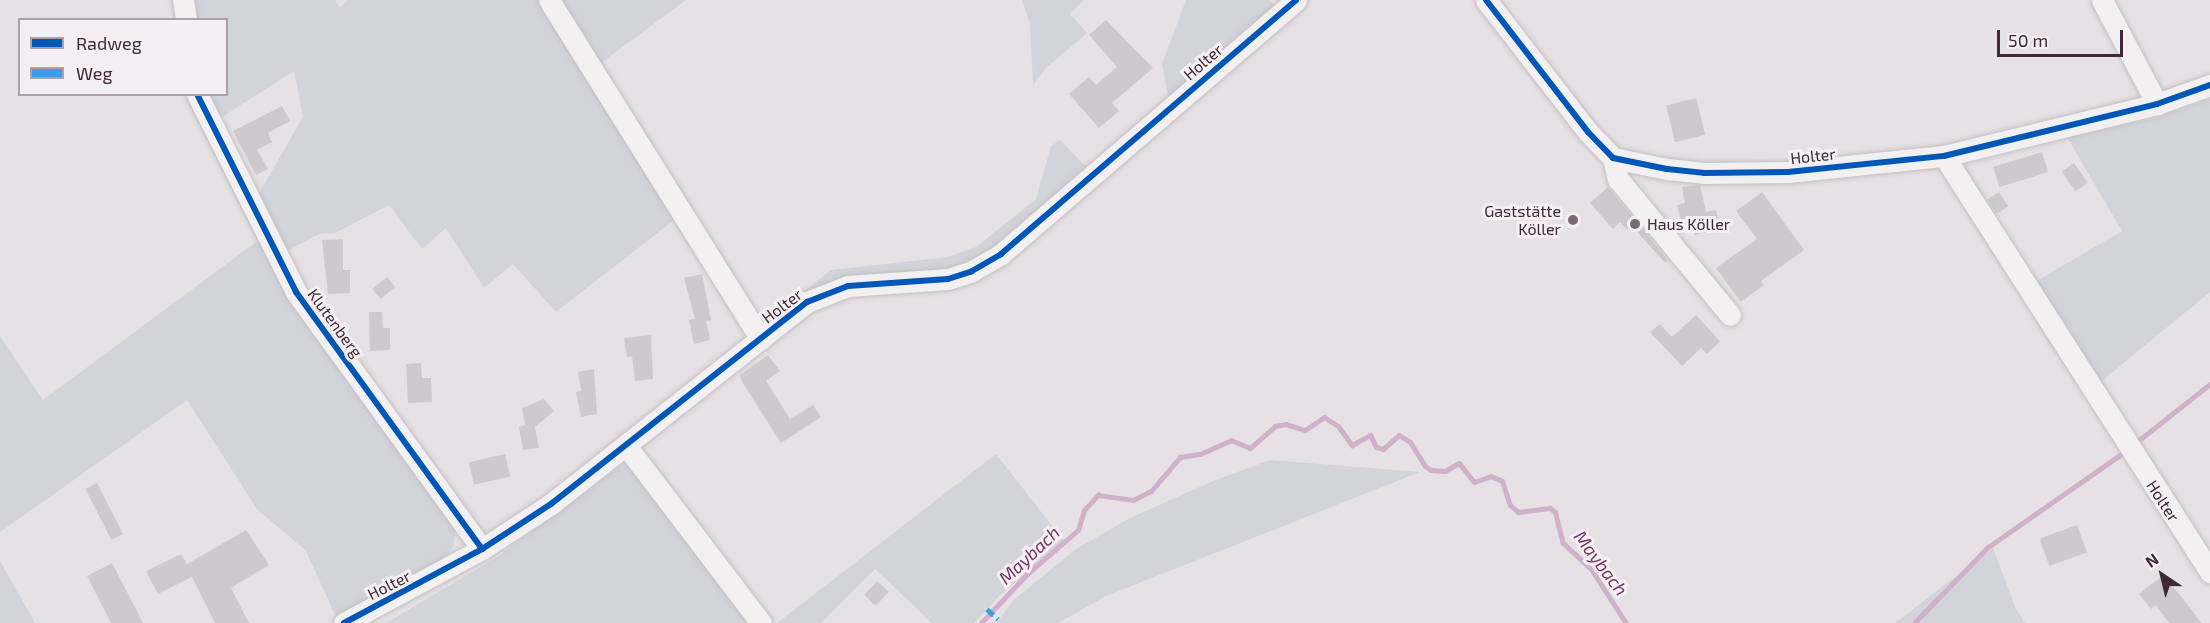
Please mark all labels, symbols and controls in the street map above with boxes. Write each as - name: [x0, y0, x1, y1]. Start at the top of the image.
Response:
- legend: [18, 18, 228, 96]
- scale bar: [2000, 18, 2126, 56]
- text: 50 m: [2008, 29, 2048, 51]
- text: Radweg: [76, 32, 142, 54]
- street label: Holter: [1180, 40, 1226, 84]
- text: Weg: [76, 62, 112, 84]
- street label: Holter: [1789, 144, 1837, 168]
- place label: Gaststätte Köller: [1484, 201, 1561, 239]
- marker: Gaststätte Köller: [1566, 213, 1580, 227]
- place label: Haus Köller: [1647, 214, 1730, 234]
- marker: Haus Köller: [1628, 217, 1642, 231]
- street label: Klutenberg: [304, 285, 366, 361]
- street label: Holter: [758, 285, 806, 327]
- street label: Holter: [2143, 477, 2183, 525]
- water label: Maybach: [994, 521, 1064, 589]
- water label: Maybach: [1570, 526, 1632, 600]
- north arrow: [2132, 545, 2192, 605]
- text: N: [2141, 549, 2162, 571]
- street label: Holter: [364, 566, 414, 604]

